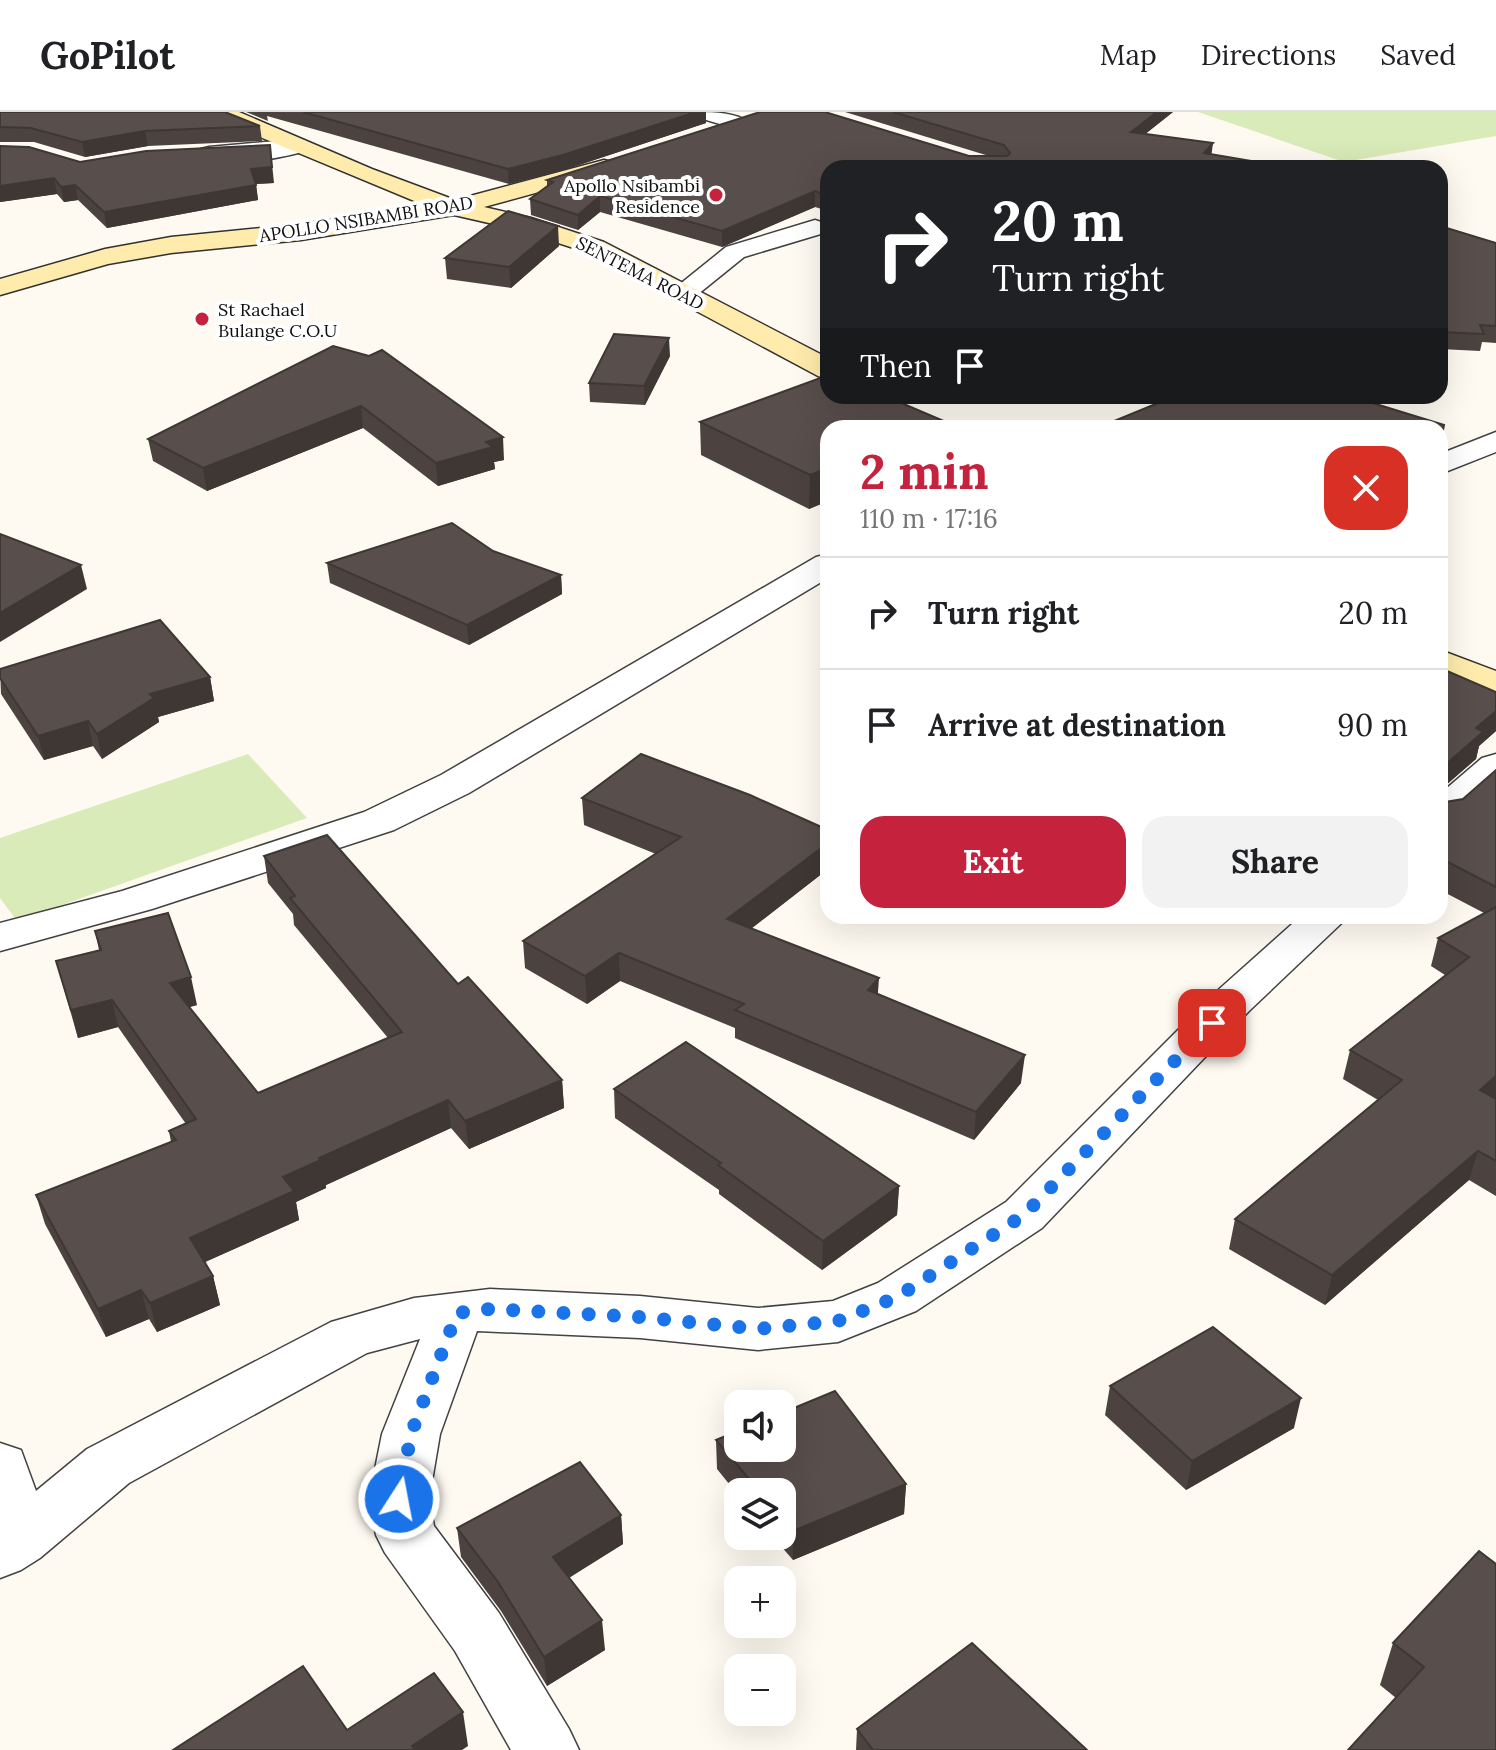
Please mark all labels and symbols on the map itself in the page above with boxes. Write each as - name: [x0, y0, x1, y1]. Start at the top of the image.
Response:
- place label: Apollo Nsibambi Residence: [563, 174, 700, 218]
- marker: Apollo Nsibambi Residence: [707, 186, 725, 204]
- street label: APOLLO NSIBAMBI ROAD: [257, 191, 474, 247]
- street label: SENTEMA ROAD: [572, 231, 708, 315]
- place label: St Rachael Bulange C.O.U: [218, 298, 337, 342]
- marker: St Rachael Bulange C.O.U: [193, 310, 211, 328]
- pin: [1178, 989, 1246, 1057]
- position arrow: [357, 1457, 441, 1541]

